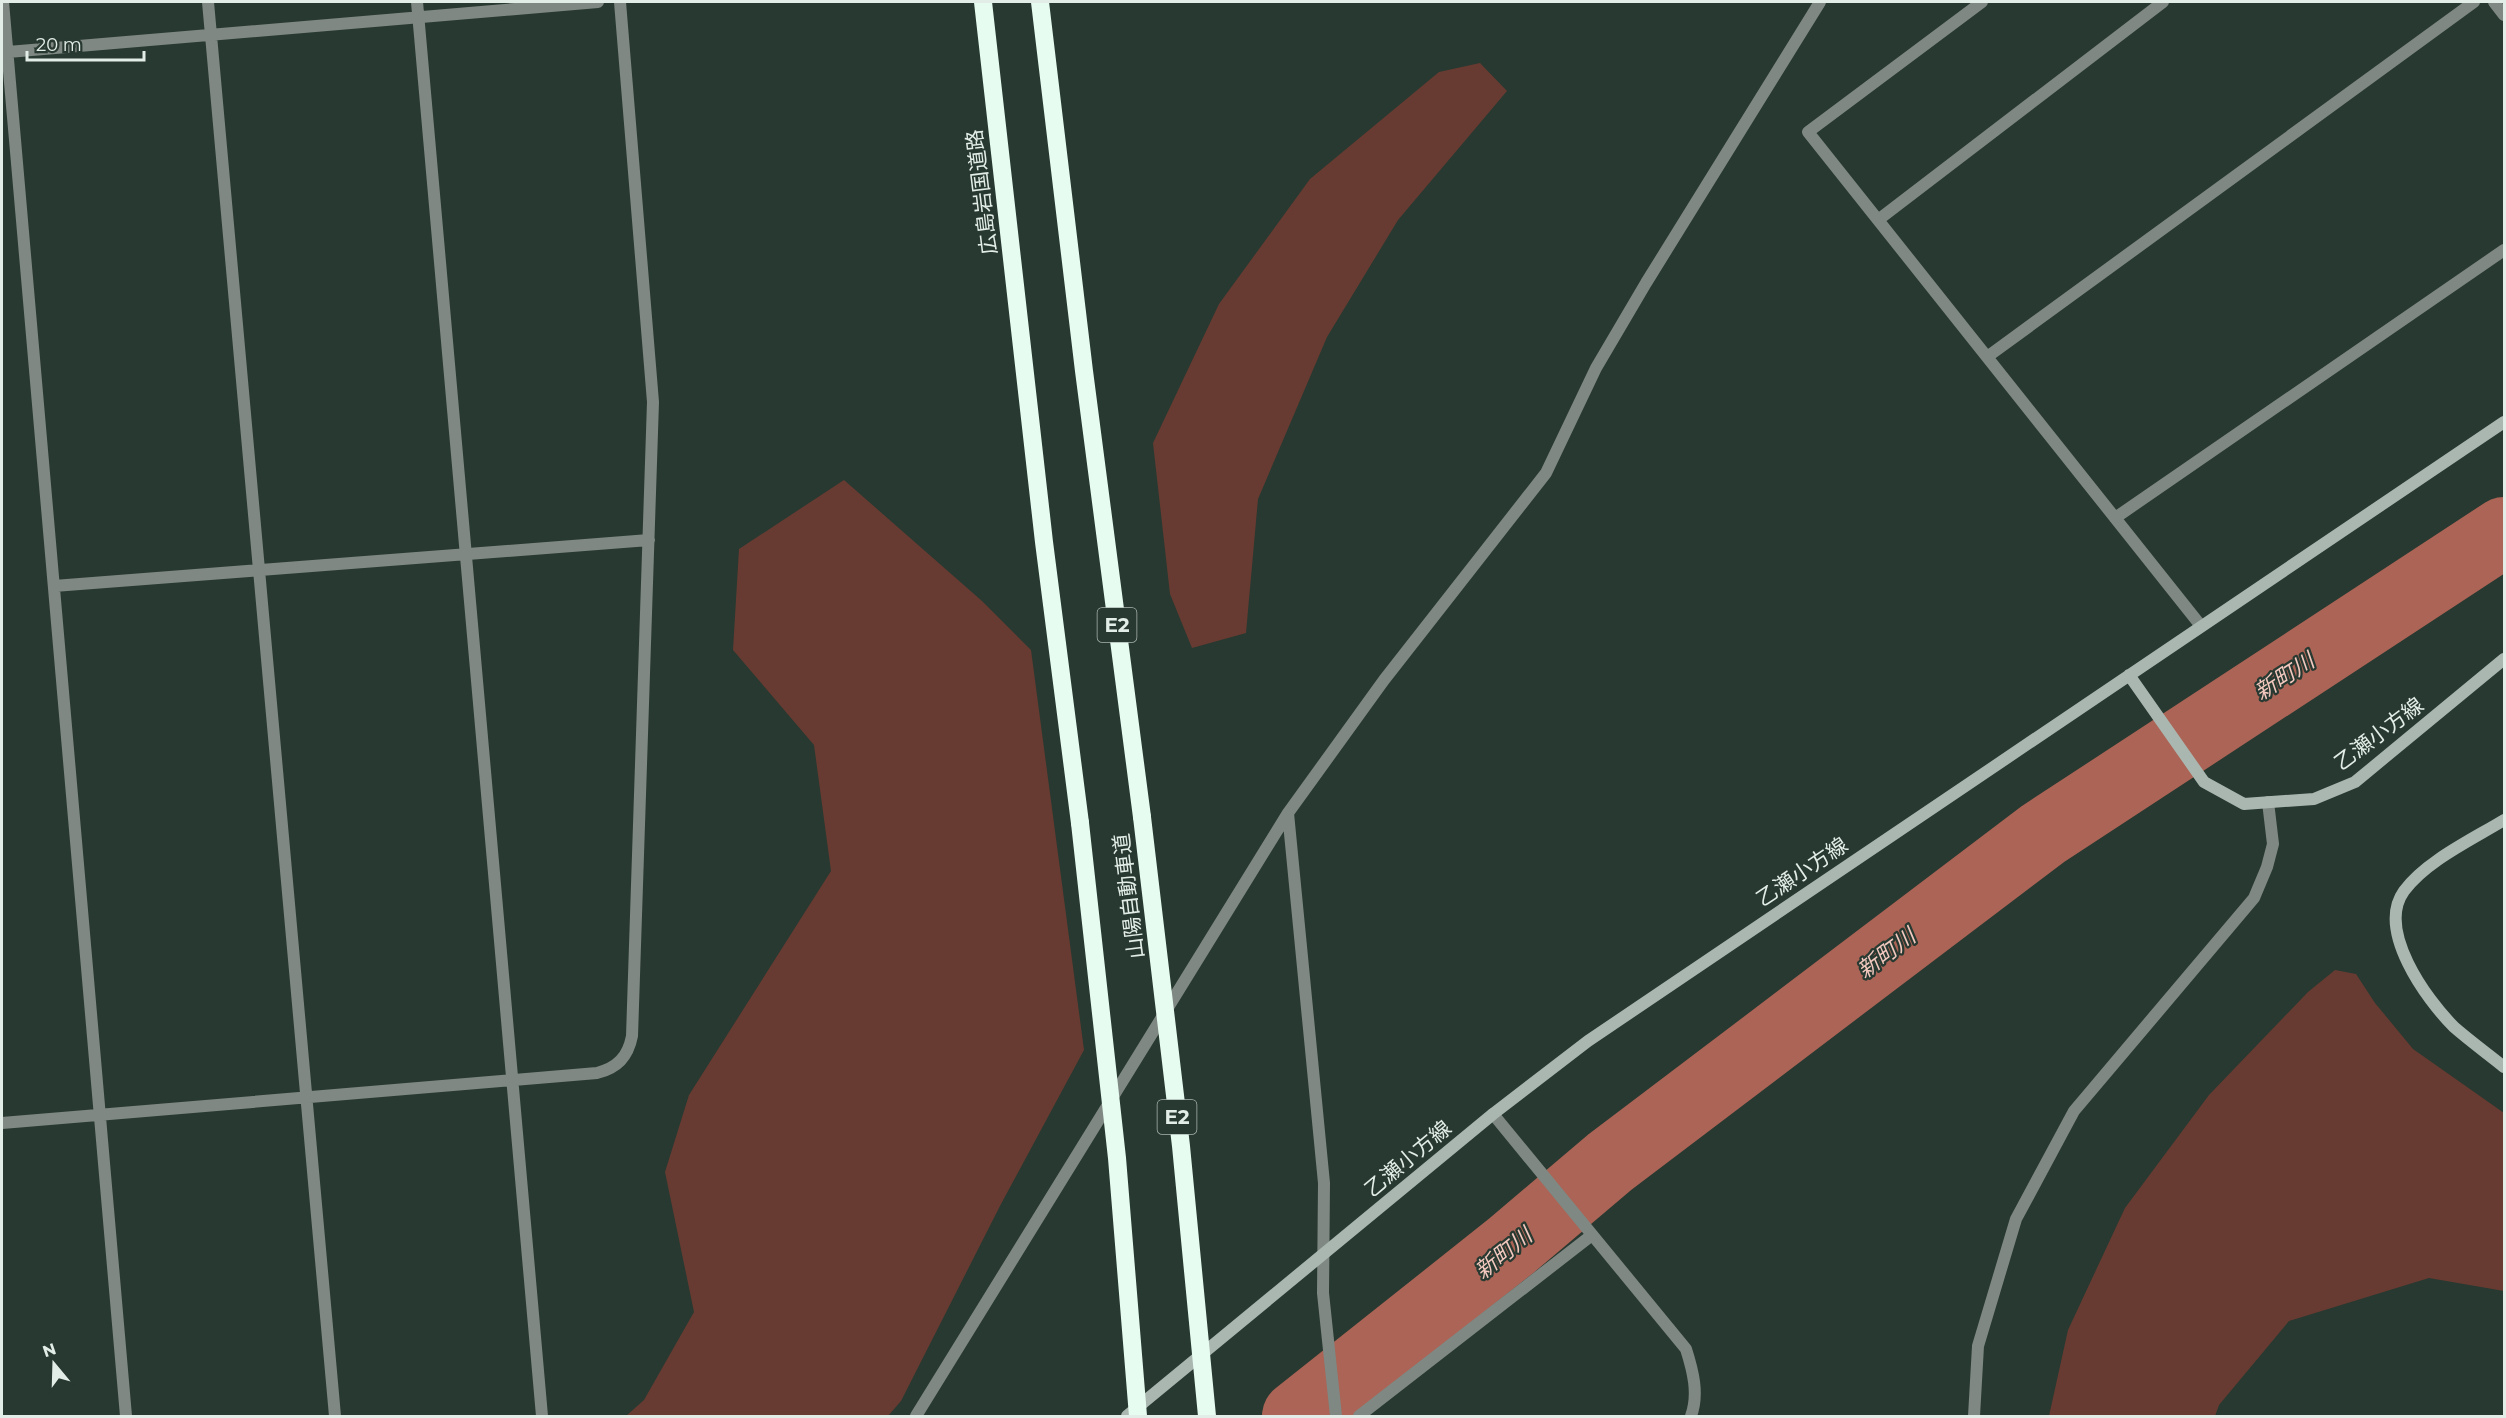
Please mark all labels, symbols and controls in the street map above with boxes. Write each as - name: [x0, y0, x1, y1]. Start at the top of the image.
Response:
- scale bar: [27, 24, 144, 62]
- text: 20 m: [36, 34, 82, 56]
- street label: 広島岩国道路: [961, 128, 1002, 256]
- road number: E2: [1098, 608, 1136, 642]
- water label: 新町川: [2249, 646, 2321, 706]
- street label: 乙瀬小方線: [2329, 692, 2428, 775]
- street label: 山陽自動車道: [1108, 832, 1149, 960]
- street label: 乙瀬小方線: [1751, 832, 1852, 911]
- water label: 新町川: [1852, 922, 1922, 984]
- road number: E2: [1158, 1100, 1196, 1134]
- street label: 乙瀬小方線: [1359, 1115, 1456, 1202]
- water label: 新町川: [1469, 1221, 1539, 1285]
- north arrow: [24, 1334, 84, 1394]
- text: N: [40, 1339, 58, 1361]

